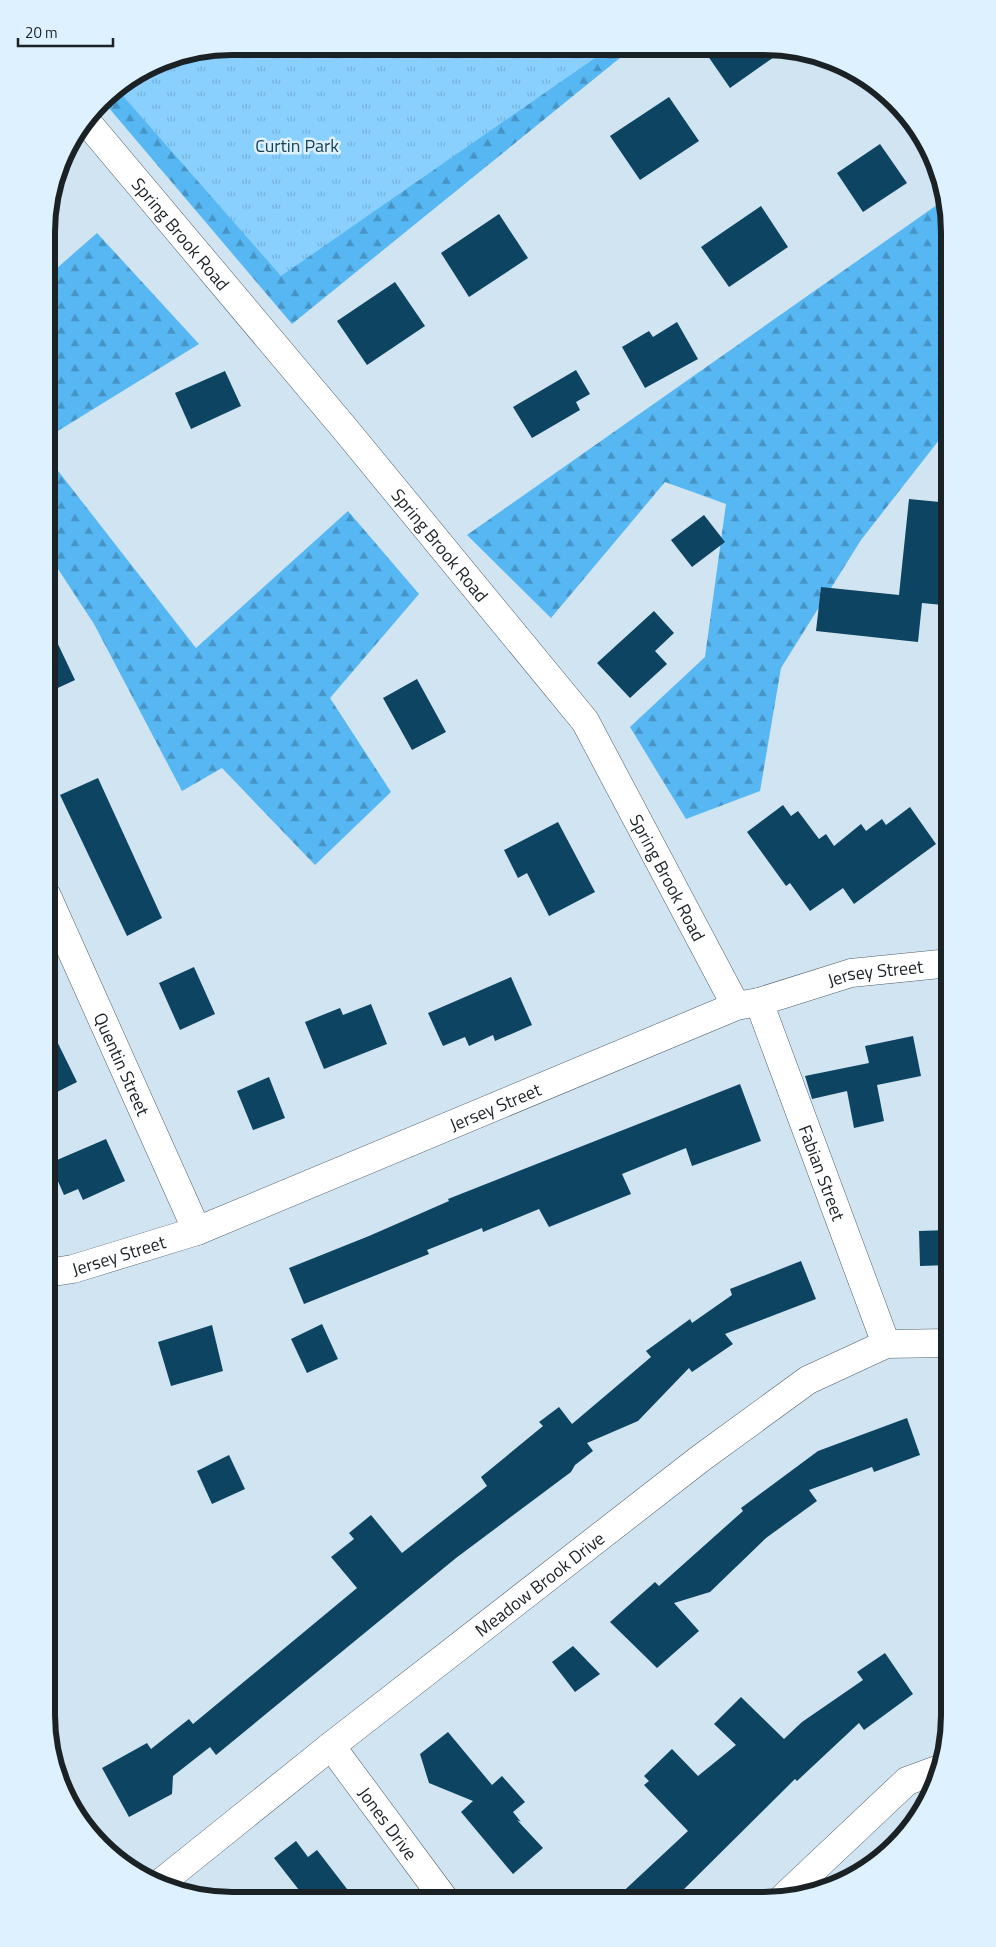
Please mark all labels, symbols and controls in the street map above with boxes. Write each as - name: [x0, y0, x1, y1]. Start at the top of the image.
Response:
- scale bar: [18, 15, 112, 47]
- text: 20 m: [25, 21, 58, 44]
- park label: Curtin Park: [255, 132, 339, 159]
- street label: Spring Brook Road: [126, 171, 236, 296]
- street label: Spring Brook Road: [385, 482, 495, 608]
- street label: Spring Brook Road: [623, 809, 713, 946]
- street label: Jersey Street: [824, 952, 925, 993]
- street label: Quentin Street: [87, 1008, 157, 1121]
- street label: Jersey Street: [445, 1075, 546, 1138]
- street label: Fabian Street: [792, 1121, 853, 1225]
- street label: Jersey Street: [68, 1228, 170, 1282]
- street label: Meadow Brook Drive: [469, 1525, 610, 1643]
- street label: Jones Drive: [352, 1781, 424, 1865]

